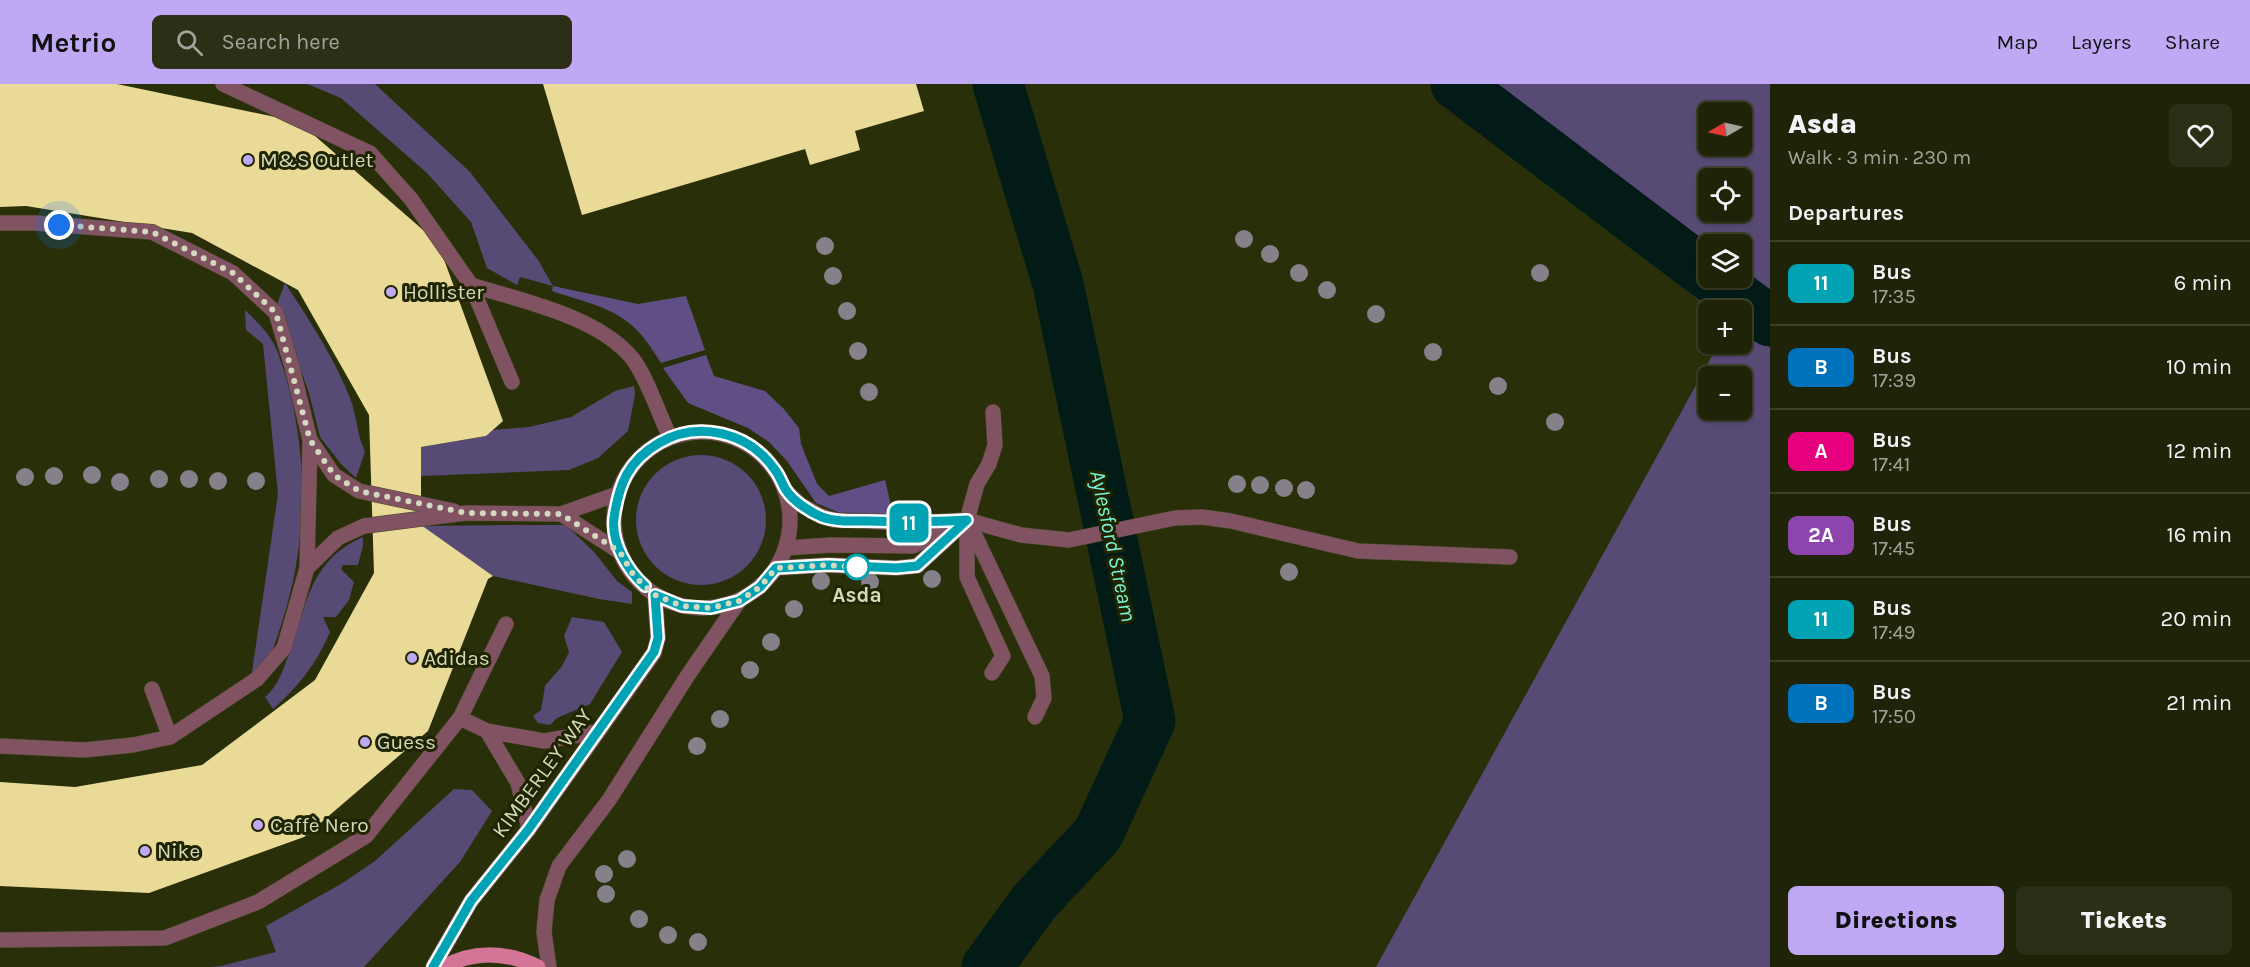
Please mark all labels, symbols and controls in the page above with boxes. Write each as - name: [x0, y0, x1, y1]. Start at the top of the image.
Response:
- search box: [152, 15, 572, 69]
- text: Metrio: [30, 26, 116, 59]
- icon: search: [173, 26, 206, 59]
- text: Search here: [221, 29, 340, 55]
- text: Map: [1996, 30, 2038, 54]
- text: Layers: [2071, 30, 2132, 54]
- text: Share: [2165, 30, 2220, 54]
- north arrow: [1698, 102, 1752, 156]
- map controls: [1698, 102, 1752, 420]
- button: heart: [2169, 104, 2232, 167]
- text: Asda: [1788, 107, 1857, 140]
- text: Walk · 3 min · 230 m: [1788, 146, 1971, 169]
- place label: M&S Outlet: [260, 148, 374, 172]
- marker: M&S Outlet: [241, 153, 255, 167]
- button: locate: [1698, 168, 1752, 222]
- text: Departures: [1788, 200, 1904, 226]
- your location: [44, 210, 74, 240]
- button: layers: [1698, 234, 1752, 288]
- text: Bus: [1872, 259, 1912, 285]
- text: 6 min: [2174, 270, 2232, 296]
- text: 11: [1814, 271, 1828, 295]
- place label: Hollister: [403, 280, 484, 304]
- marker: Hollister: [384, 285, 398, 299]
- text: 17:35: [1872, 285, 1916, 308]
- button: +: [1698, 300, 1752, 354]
- text: Bus: [1872, 343, 1912, 369]
- text: 10 min: [2166, 354, 2232, 380]
- text: B: [1814, 355, 1828, 379]
- button: −: [1698, 366, 1752, 420]
- text: 17:39: [1872, 369, 1916, 392]
- text: Bus: [1872, 427, 1912, 453]
- text: 12 min: [2166, 438, 2232, 464]
- text: A: [1814, 439, 1828, 463]
- text: 17:41: [1872, 453, 1910, 476]
- water label: Aylesford Stream: [1084, 468, 1142, 624]
- line badge: 11: [882, 504, 936, 542]
- text: 11: [902, 511, 916, 535]
- text: Bus: [1872, 511, 1912, 537]
- text: 16 min: [2166, 522, 2232, 548]
- text: 2A: [1808, 523, 1834, 547]
- text: 17:45: [1872, 537, 1915, 560]
- marker: Asda: [844, 554, 870, 580]
- place label: Asda: [832, 583, 882, 607]
- text: Bus: [1872, 595, 1912, 621]
- text: 20 min: [2161, 606, 2232, 632]
- text: 11: [1814, 607, 1828, 631]
- text: 17:49: [1872, 621, 1915, 644]
- place label: Adidas: [424, 646, 490, 670]
- marker: Adidas: [405, 651, 419, 665]
- text: Bus: [1872, 679, 1912, 705]
- text: 21 min: [2166, 690, 2232, 716]
- text: B: [1814, 691, 1828, 715]
- street label: KIMBERLEY WAY: [487, 704, 597, 842]
- text: 17:50: [1872, 705, 1916, 728]
- place label: Guess: [377, 730, 436, 754]
- marker: Guess: [358, 735, 372, 749]
- place label: Caffè Nero: [270, 813, 369, 837]
- marker: Caffè Nero: [251, 818, 265, 832]
- place label: Nike: [157, 839, 200, 863]
- marker: Nike: [138, 844, 152, 858]
- button: Directions: [1788, 886, 2004, 955]
- button: Tickets: [2016, 886, 2232, 955]

